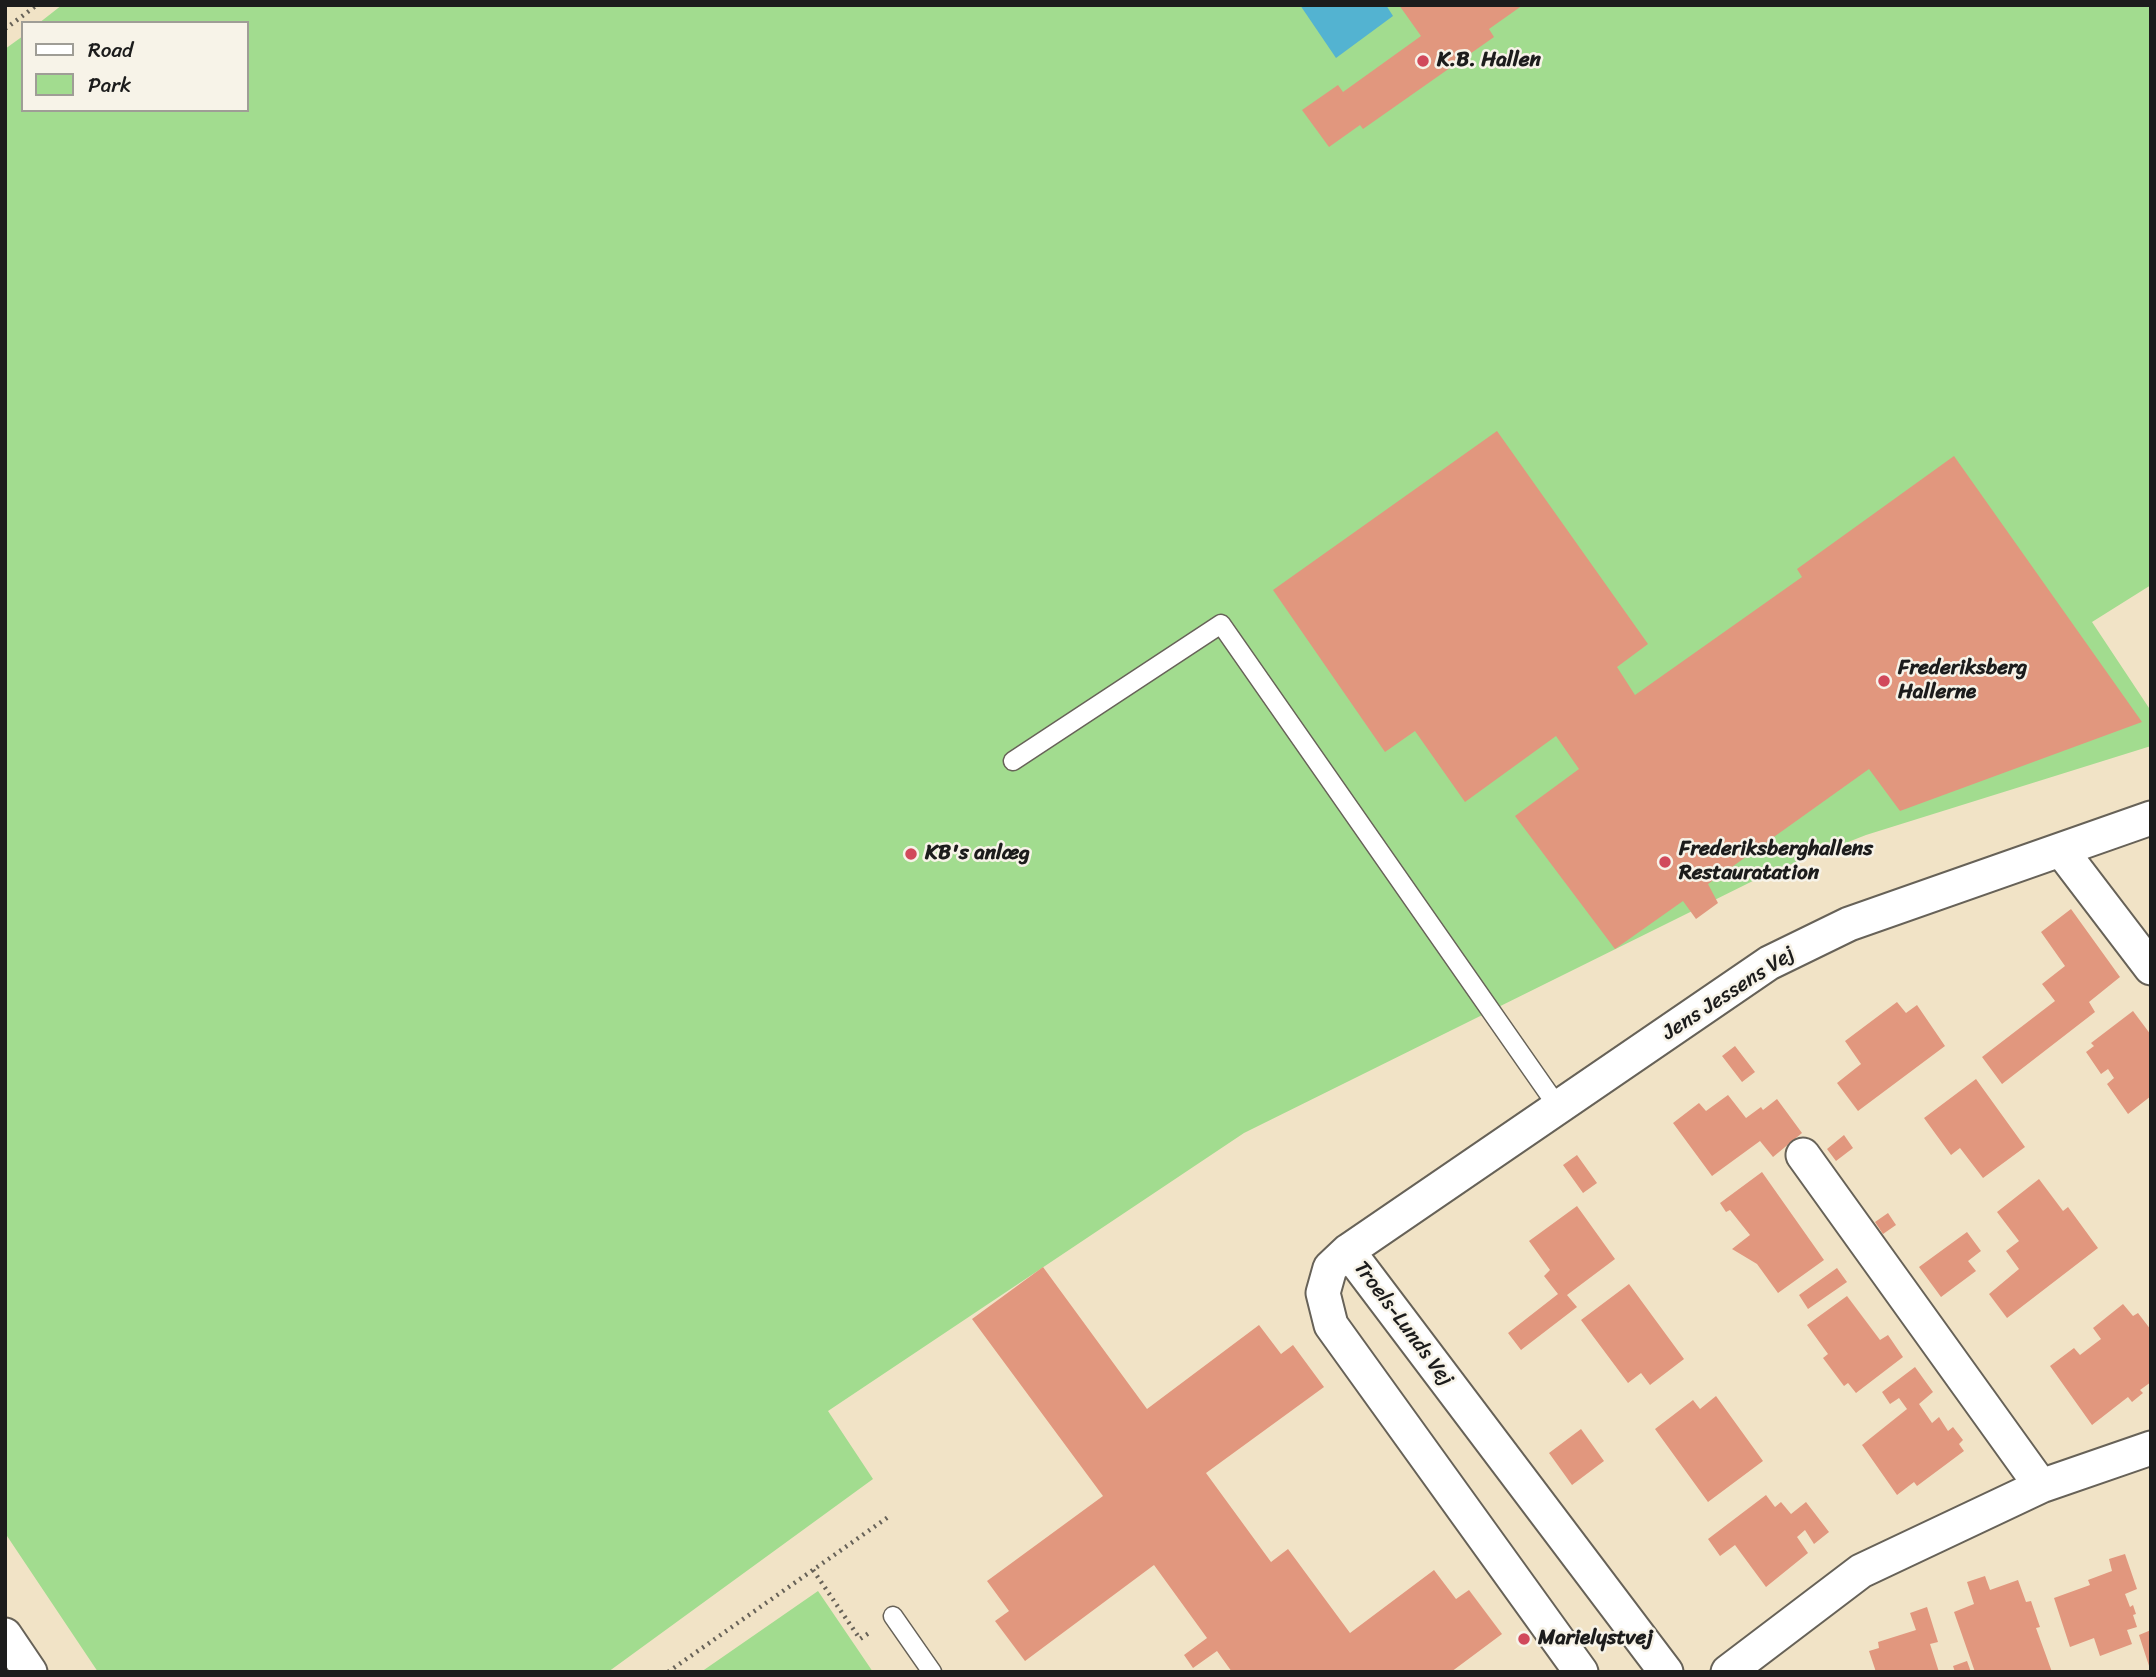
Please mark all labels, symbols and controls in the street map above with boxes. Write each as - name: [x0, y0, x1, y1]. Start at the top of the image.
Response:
- legend: [21, 21, 248, 112]
- text: Road: [88, 31, 133, 69]
- place label: K.B. Hallen: [1437, 48, 1541, 74]
- marker: K.B. Hallen: [1415, 53, 1431, 69]
- text: Park: [88, 66, 131, 104]
- place label: Frederiksberg Hallerne: [1898, 656, 2027, 706]
- marker: Frederiksberg Hallerne: [1876, 673, 1892, 689]
- place label: Frederiksberghallens Restauratation: [1679, 837, 1873, 887]
- place label: KB's anlæg: [925, 841, 1030, 867]
- marker: KB's anlæg: [903, 846, 919, 862]
- marker: Frederiksberghallens Restauratation: [1657, 854, 1673, 870]
- street label: Jens Jessens Vej: [1658, 942, 1800, 1046]
- street label: Troels-Lunds Vej: [1348, 1257, 1458, 1391]
- place label: Marielystvej: [1538, 1626, 1653, 1652]
- marker: Marielystvej: [1516, 1631, 1532, 1647]

